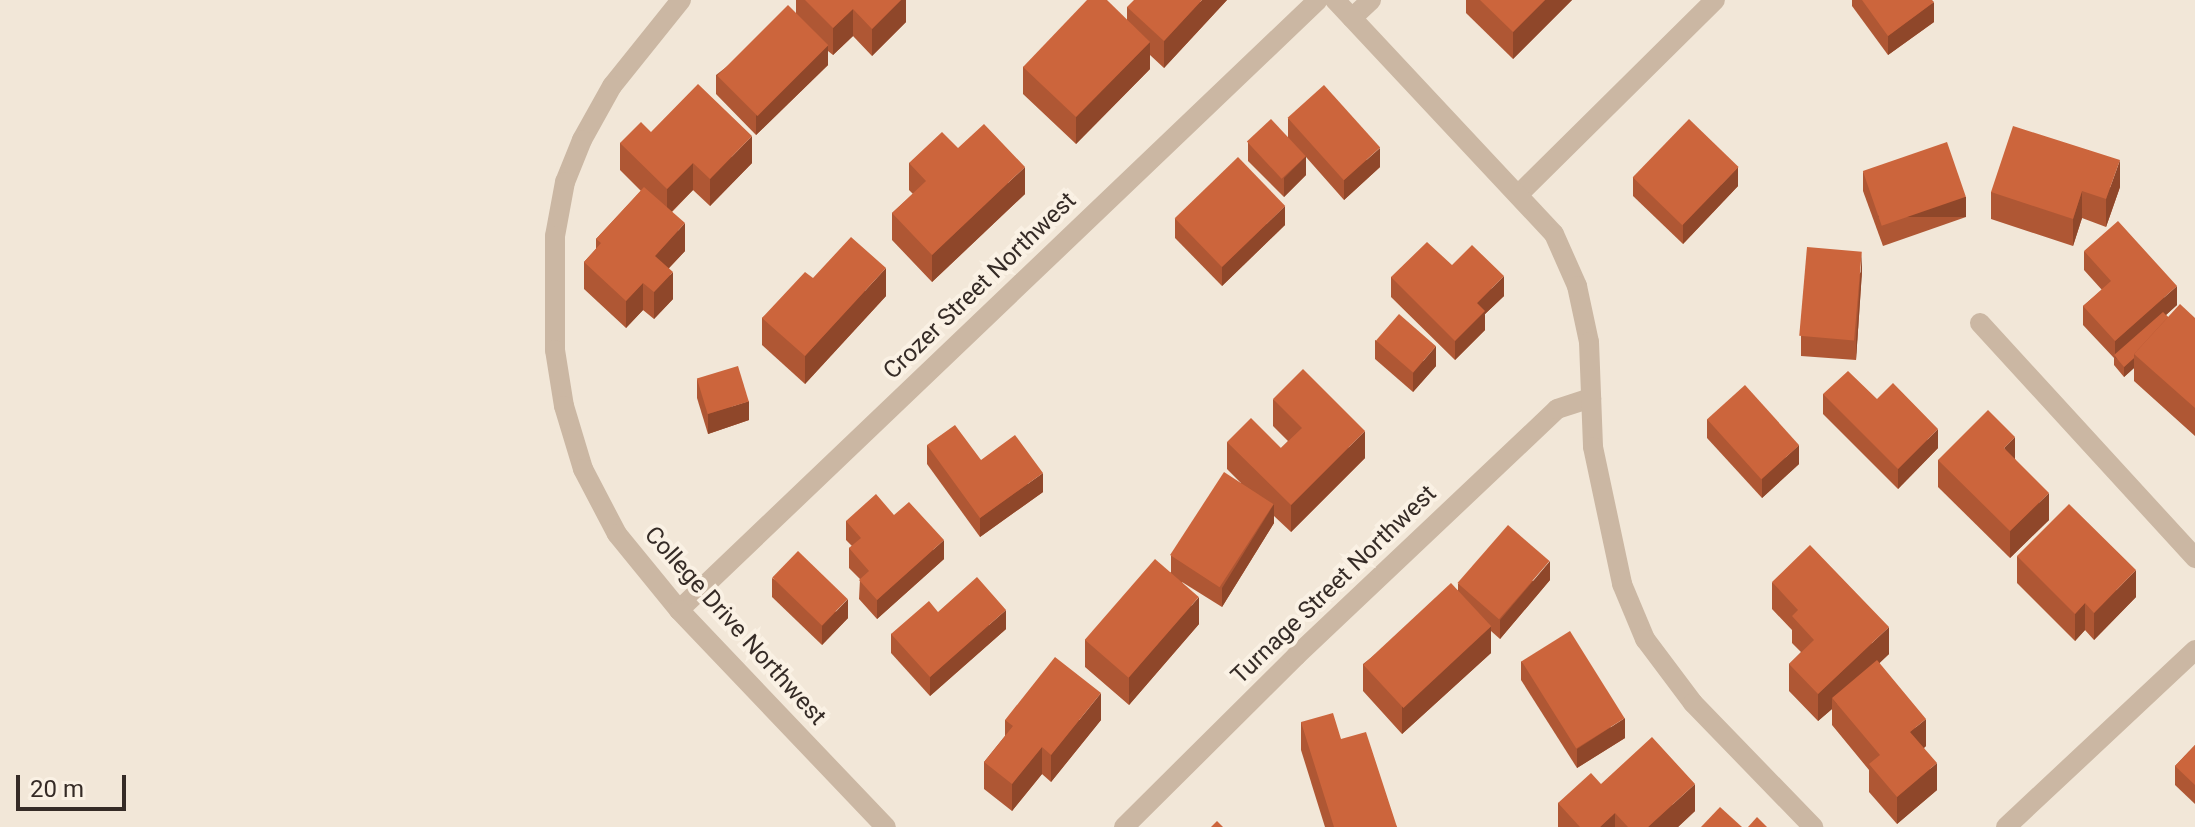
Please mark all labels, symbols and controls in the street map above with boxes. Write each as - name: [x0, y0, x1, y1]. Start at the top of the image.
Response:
- street label: Crozer Street Northwest: [878, 187, 1082, 385]
- street label: Turnage Street Northwest: [1225, 480, 1443, 690]
- street label: College Drive Northwest: [638, 521, 832, 731]
- scale bar: [20, 759, 130, 809]
- text: 20 m: [30, 775, 84, 803]

